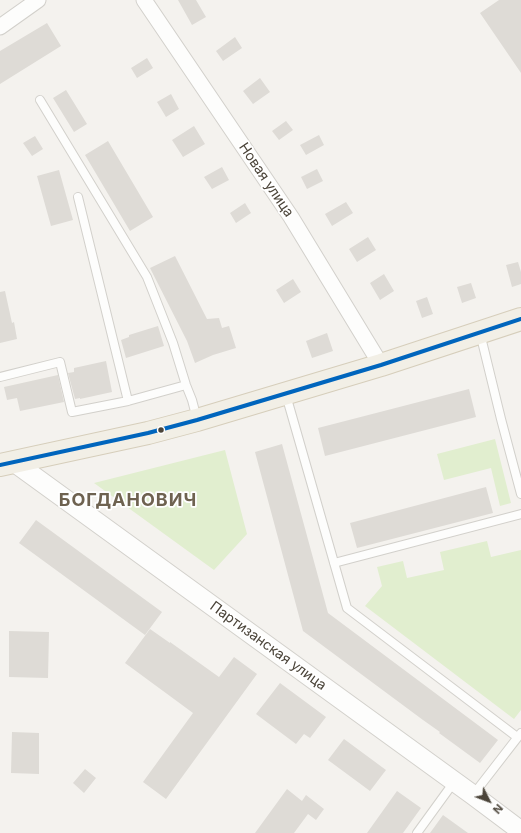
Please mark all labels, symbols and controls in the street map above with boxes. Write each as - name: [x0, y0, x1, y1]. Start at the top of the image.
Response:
- street label: Новая улица: [235, 140, 297, 220]
- unlabelled marker: [156, 425, 166, 435]
- district label: БОГДАНОВИЧ: [59, 490, 197, 512]
- street label: Партизанская улица: [206, 598, 330, 694]
- north arrow: [469, 781, 509, 821]
- text: N: [490, 801, 506, 817]

